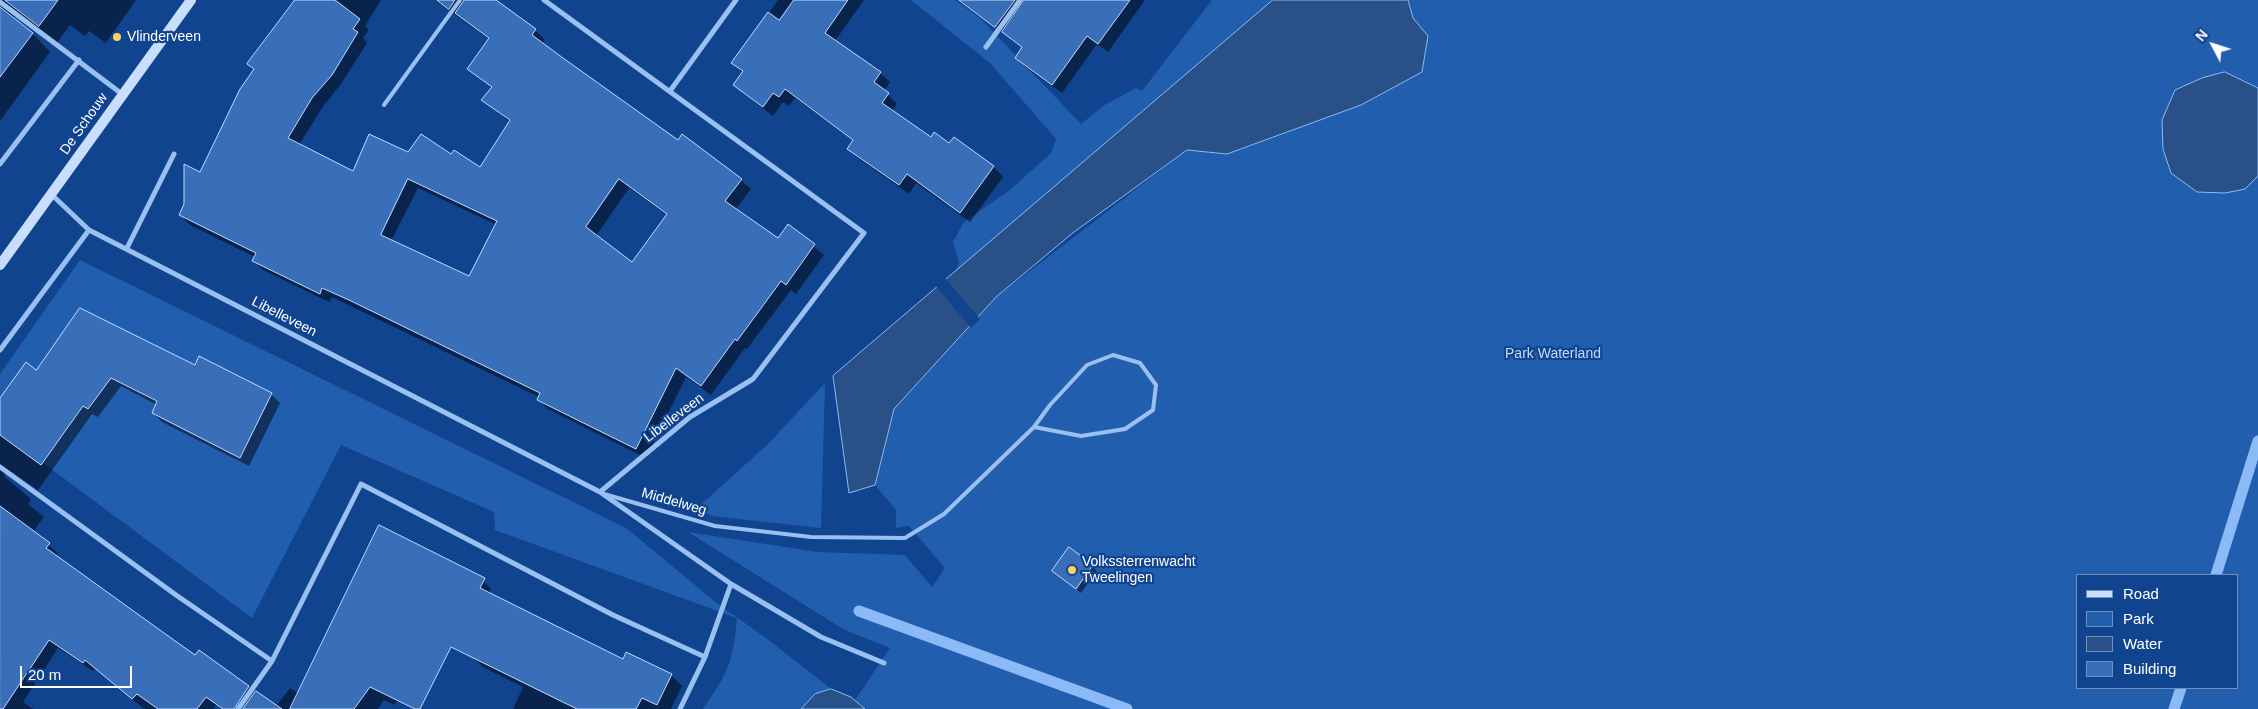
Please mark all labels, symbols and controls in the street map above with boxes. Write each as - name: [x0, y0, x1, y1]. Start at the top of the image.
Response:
- north arrow: [2188, 20, 2238, 70]
- text: N: [2192, 26, 2211, 44]
- place label: Vlinderveen: [127, 29, 201, 45]
- marker: Vlinderveen: [111, 31, 123, 43]
- street label: De Schouw: [57, 90, 111, 158]
- street label: Libelleveen: [249, 293, 319, 341]
- park label: Park Waterland: [1505, 346, 1601, 362]
- street label: Libelleveen: [641, 390, 707, 446]
- street label: Middelweg: [640, 485, 708, 519]
- place label: Volkssterrenwacht Tweelingen: [1082, 554, 1196, 586]
- marker: Volkssterrenwacht Tweelingen: [1066, 564, 1078, 576]
- legend: [2076, 574, 2238, 689]
- text: Road: [2123, 585, 2159, 602]
- text: Park: [2123, 610, 2154, 627]
- text: Water: [2123, 635, 2162, 652]
- scale bar: [22, 656, 135, 688]
- text: Building: [2123, 660, 2176, 677]
- text: 20 m: [28, 666, 61, 683]

